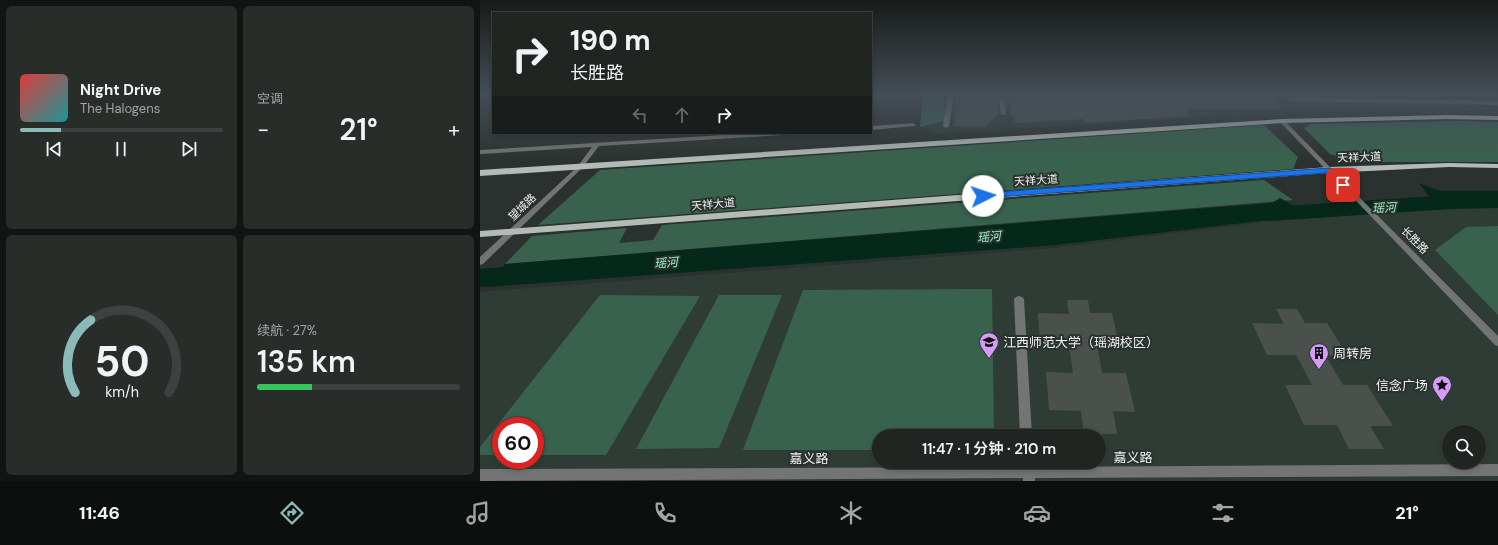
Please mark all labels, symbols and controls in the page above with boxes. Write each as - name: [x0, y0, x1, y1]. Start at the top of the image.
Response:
- text: 190 m: [570, 22, 651, 59]
- icon: right: [504, 28, 556, 80]
- text: 长胜路: [570, 61, 624, 85]
- text: Night Drive: [80, 80, 161, 100]
- text: 空调: [257, 90, 283, 107]
- text: The Halogens: [80, 100, 160, 117]
- icon: left: [629, 104, 651, 126]
- icon: ahead: [671, 104, 693, 126]
- icon: right: [713, 104, 735, 126]
- text: 21°: [339, 110, 378, 149]
- text: −: [257, 115, 269, 144]
- text: +: [448, 115, 460, 144]
- icon: previous: [43, 138, 65, 160]
- icon: pause: [110, 138, 132, 160]
- icon: next: [178, 138, 200, 160]
- street label: 天祥大道: [1337, 149, 1381, 165]
- pin: [1326, 168, 1360, 202]
- street label: 天祥大道: [1014, 171, 1058, 189]
- icon: arrive: [1332, 174, 1354, 196]
- position arrow: [962, 175, 1004, 217]
- street label: 望城路: [505, 191, 539, 223]
- street label: 天祥大道: [690, 195, 736, 213]
- water label: 瑶河: [1372, 199, 1398, 217]
- street label: 长胜路: [1398, 223, 1432, 257]
- water label: 瑶河: [976, 228, 1004, 246]
- water label: 瑶河: [653, 254, 681, 272]
- text: 续航 · 27%: [257, 322, 317, 339]
- school or university icon: 江西师范大学（瑶湖校区）: [978, 331, 1000, 359]
- place label: 江西师范大学（瑶湖校区）: [1003, 334, 1159, 351]
- text: 50: [94, 335, 149, 389]
- text: 135 km: [257, 342, 356, 381]
- building icon: 周转房: [1308, 342, 1330, 370]
- place label: 周转房: [1333, 345, 1372, 362]
- place icon: 信念广场: [1431, 374, 1453, 402]
- place label: 信念广场: [1376, 377, 1428, 394]
- text: km/h: [105, 382, 138, 400]
- speed limit sign: 60: [492, 417, 544, 469]
- map controls: [1442, 425, 1486, 469]
- button: search: [1442, 425, 1486, 469]
- text: 11:47 · 1 分钟 · 210 m: [922, 439, 1056, 459]
- street label: 嘉义路: [1113, 449, 1153, 466]
- street label: 嘉义路: [789, 450, 829, 467]
- icon: directions: [278, 499, 306, 527]
- icon: music: [464, 499, 492, 527]
- icon: phone: [651, 499, 679, 527]
- icon: climate: [837, 499, 865, 527]
- icon: car: [1023, 499, 1051, 527]
- icon: filters: [1209, 499, 1237, 527]
- text: 11:46: [79, 501, 120, 525]
- text: 21°: [1395, 501, 1419, 525]

